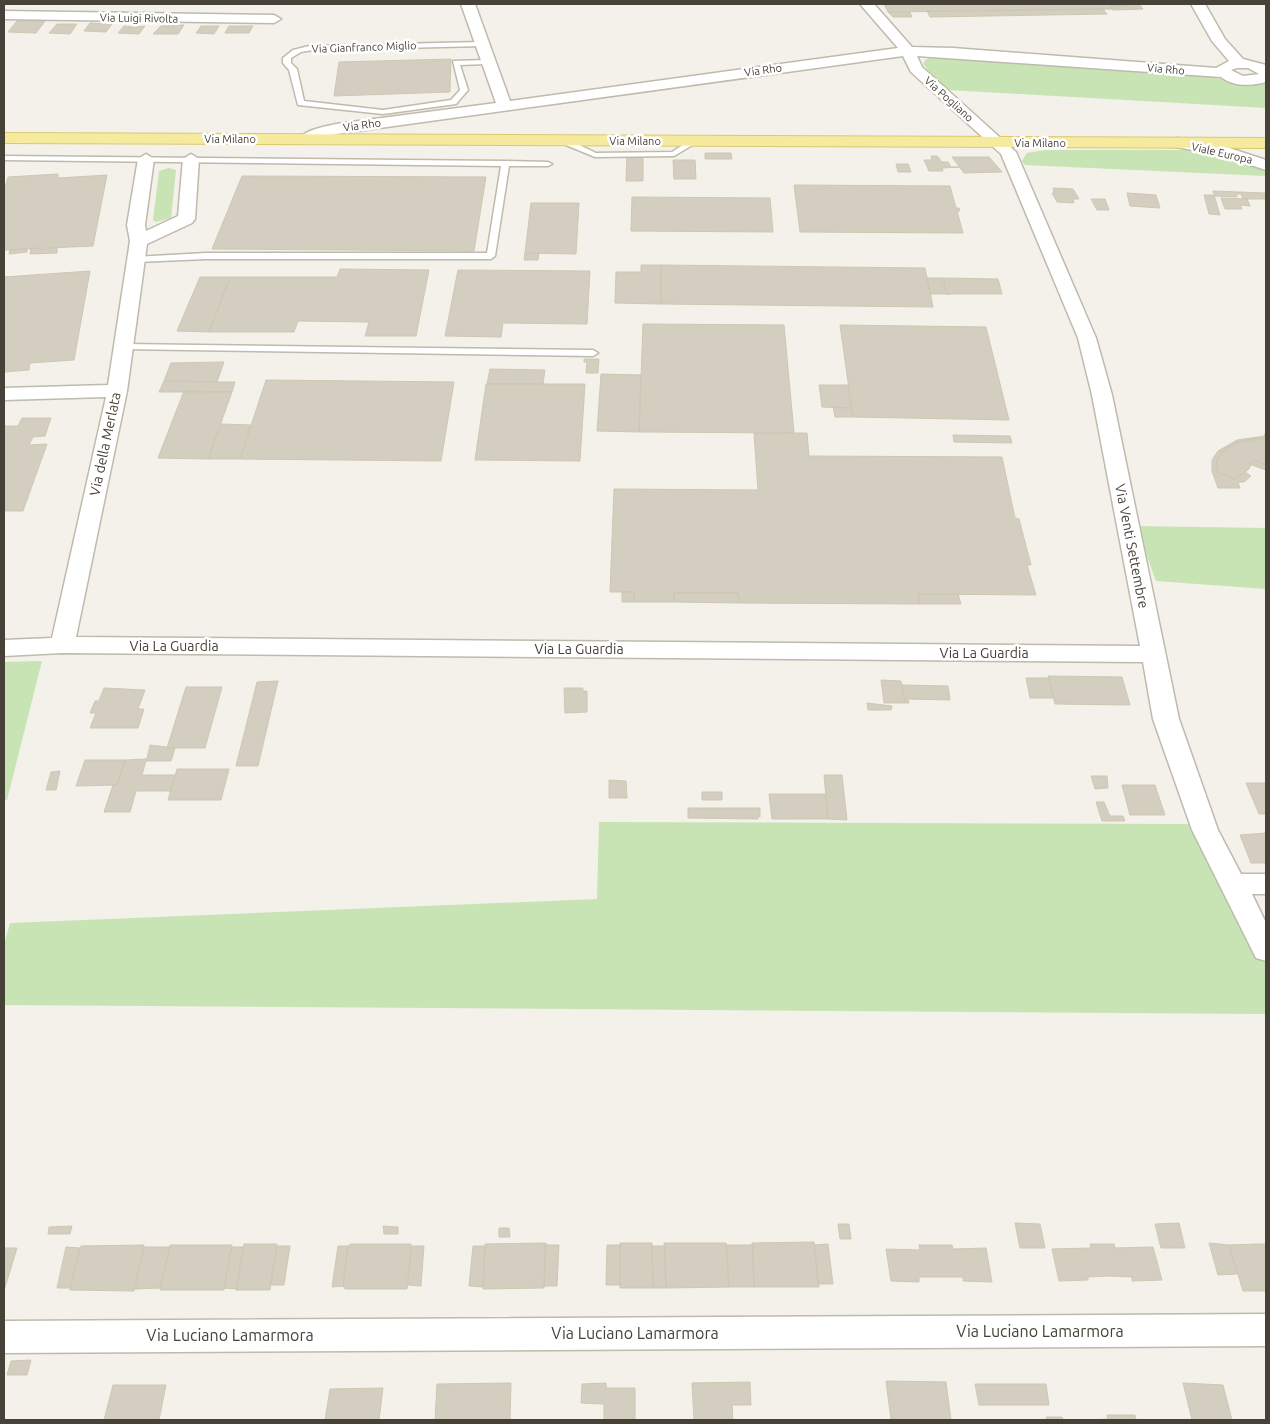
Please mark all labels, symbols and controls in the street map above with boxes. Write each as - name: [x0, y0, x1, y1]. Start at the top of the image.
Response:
- street label: Via Luigi Rivolta: [100, 11, 178, 25]
- street label: Via Gianfranco Miglio: [311, 39, 417, 55]
- street label: Via Rho: [743, 61, 783, 79]
- street label: Via Rho: [1147, 61, 1185, 77]
- street label: Via Pogliano: [922, 74, 976, 124]
- street label: Via Rho: [342, 116, 382, 134]
- street label: Via Milano: [204, 133, 256, 145]
- street label: Via Milano: [609, 135, 661, 147]
- street label: Via Milano: [1014, 137, 1066, 149]
- street label: Viale Europa: [1190, 140, 1254, 166]
- street label: Via della Merlata: [86, 391, 124, 497]
- street label: Via Venti Settembre: [1112, 482, 1152, 610]
- street label: Via La Guardia: [129, 638, 219, 654]
- street label: Via La Guardia: [534, 641, 624, 657]
- street label: Via La Guardia: [939, 645, 1029, 661]
- street label: Via Luciano Lamarmora: [956, 1322, 1124, 1340]
- street label: Via Luciano Lamarmora: [551, 1324, 719, 1342]
- street label: Via Luciano Lamarmora: [146, 1326, 314, 1344]

